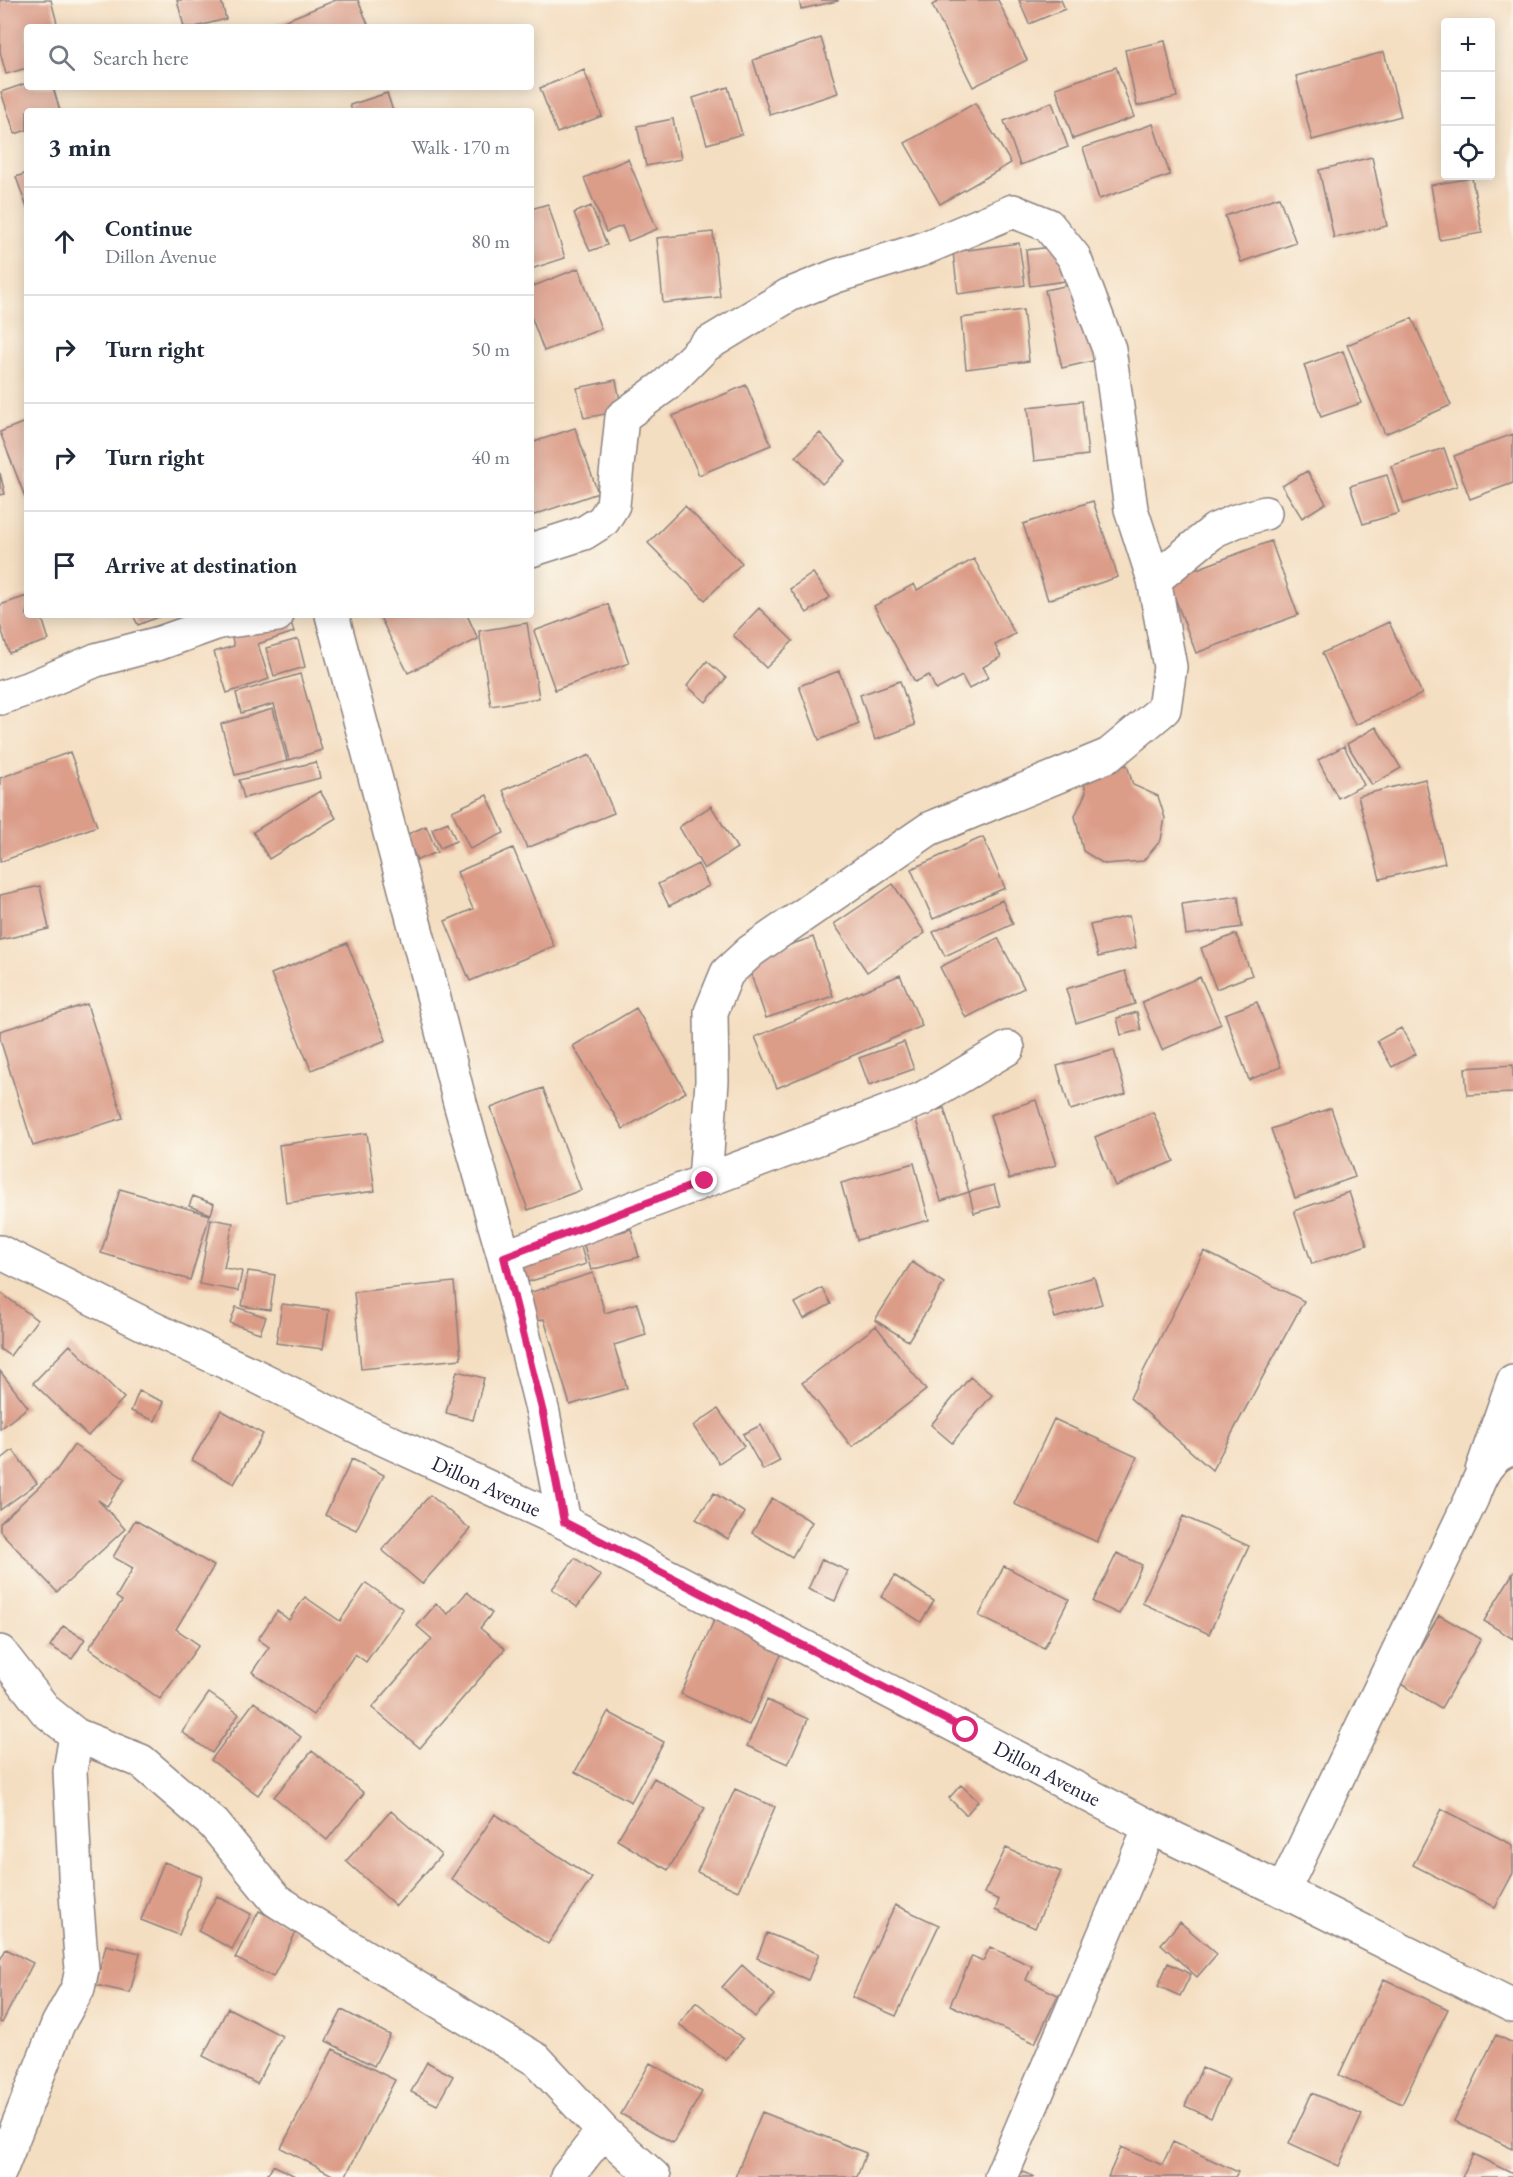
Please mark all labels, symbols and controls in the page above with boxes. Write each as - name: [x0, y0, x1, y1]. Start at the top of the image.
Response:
- map controls: [1441, 18, 1495, 180]
- button: +: [1441, 18, 1495, 72]
- search box: [24, 24, 534, 90]
- icon: search: [45, 41, 78, 74]
- text: Search here: [93, 43, 188, 72]
- button: −: [1441, 72, 1495, 126]
- button: locate: [1441, 126, 1495, 180]
- text: 3 min: [48, 130, 111, 164]
- text: Walk · 170 m: [411, 134, 510, 160]
- text: Continue: [105, 214, 192, 243]
- icon: ahead: [48, 225, 81, 258]
- text: 80 m: [471, 228, 510, 254]
- text: Dillon Avenue: [105, 243, 216, 269]
- icon: right: [48, 333, 81, 366]
- text: Turn right: [105, 335, 204, 364]
- text: 50 m: [471, 336, 510, 362]
- icon: right: [48, 441, 81, 474]
- text: Turn right: [105, 443, 204, 472]
- text: 40 m: [471, 444, 510, 470]
- icon: arrive: [48, 549, 81, 582]
- text: Arrive at destination: [105, 551, 297, 580]
- route end: [691, 1167, 717, 1193]
- street label: Dillon Avenue: [428, 1449, 545, 1523]
- route start: [952, 1716, 978, 1742]
- street label: Dillon Avenue: [989, 1734, 1106, 1812]

